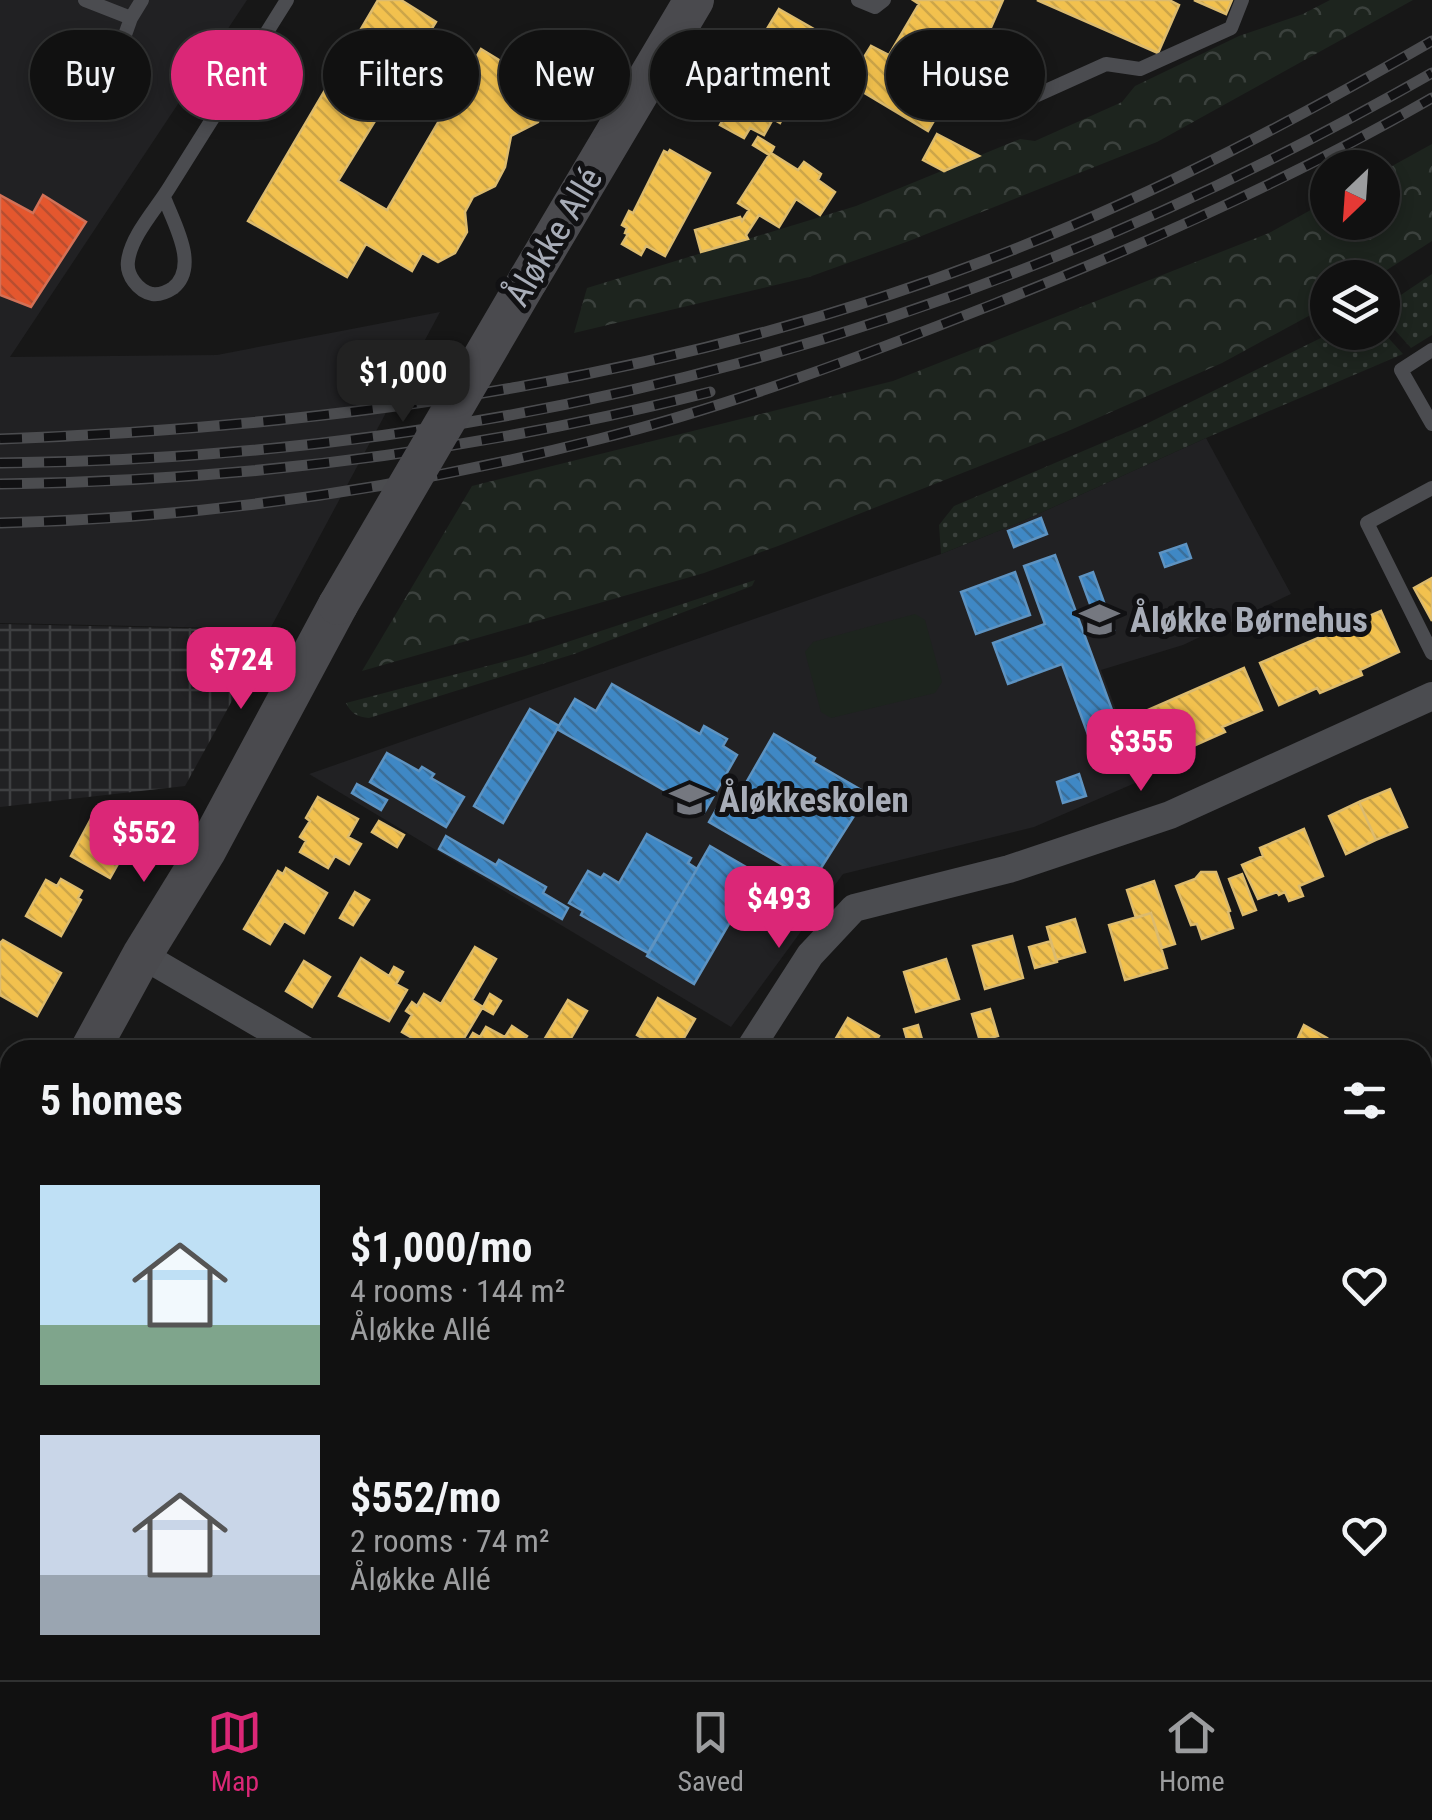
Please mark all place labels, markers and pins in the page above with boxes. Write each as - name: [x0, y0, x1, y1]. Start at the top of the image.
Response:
- pin: $1,000: [322, 340, 484, 425]
- place label: Åløkke Børnehus: [1130, 598, 1368, 641]
- school or university icon: Åløkke Børnehus: [1079, 599, 1121, 641]
- pin: $724: [182, 627, 300, 712]
- pin: $355: [1082, 709, 1200, 794]
- place label: Åløkkeskolen: [719, 778, 909, 821]
- school or university icon: Åløkkeskolen: [668, 779, 710, 821]
- pin: $552: [85, 800, 203, 885]
- pin: $493: [720, 866, 838, 951]

